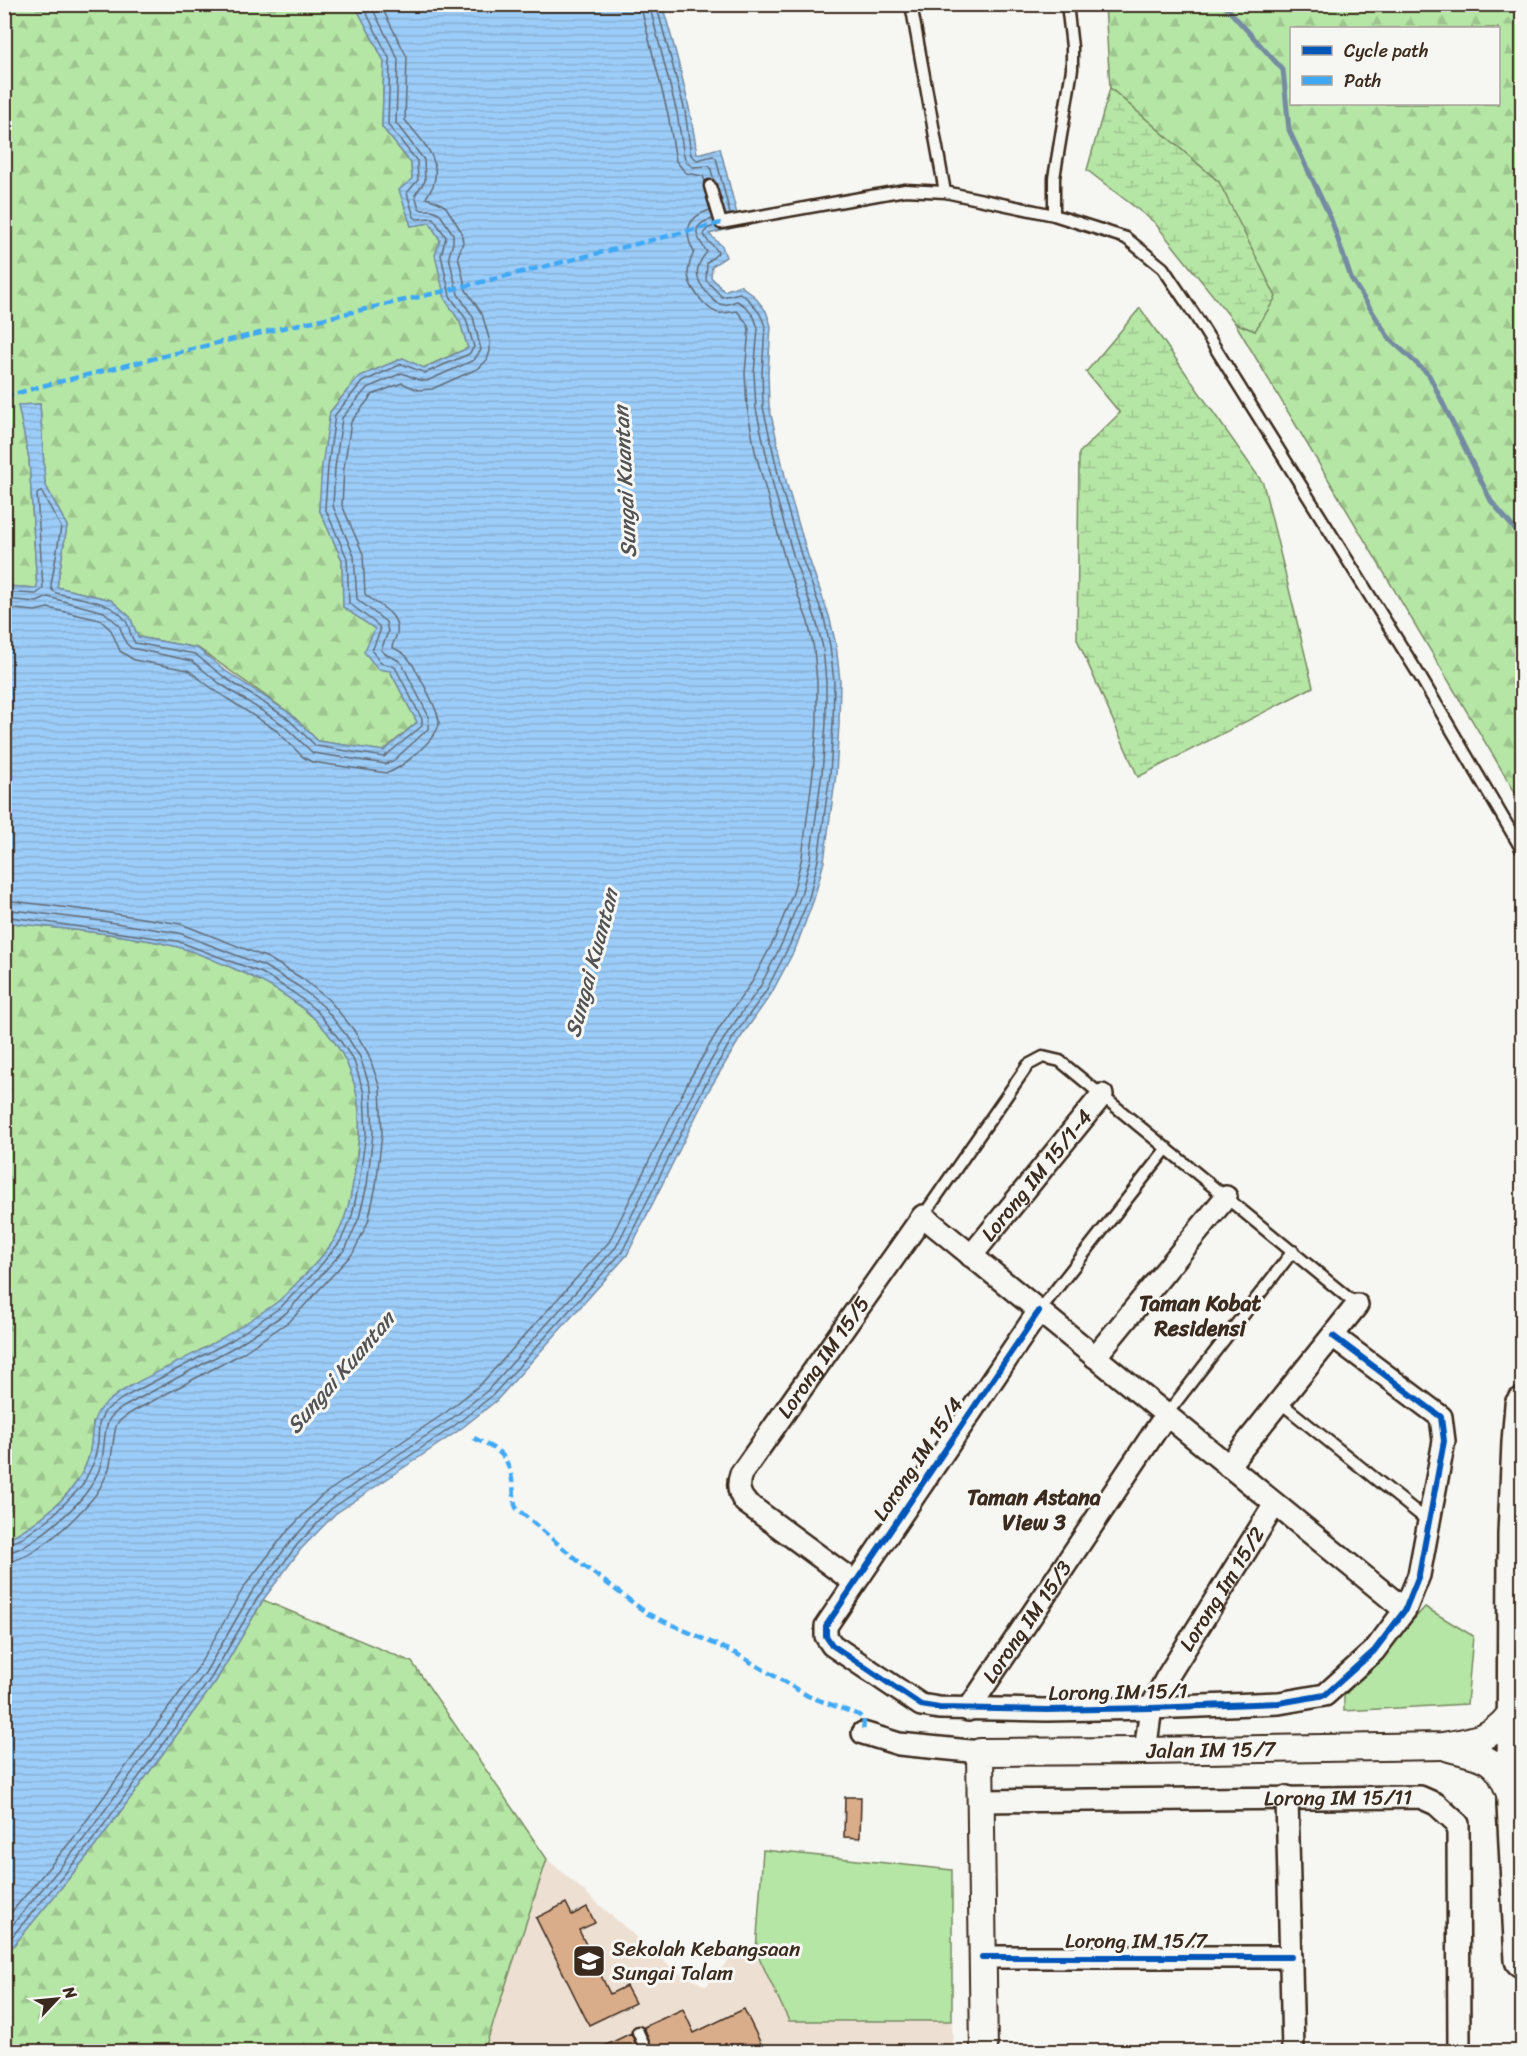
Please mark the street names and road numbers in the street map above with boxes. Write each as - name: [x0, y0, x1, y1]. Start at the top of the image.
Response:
- street label: Lorong IM 15/1-4: [971, 1100, 1103, 1250]
- street label: Lorong IM 15/5: [767, 1288, 880, 1427]
- street label: Lorong IM 15/4: [862, 1389, 974, 1529]
- street label: Lorong Im 15/2: [1168, 1519, 1276, 1659]
- street label: Lorong IM 15/3: [972, 1552, 1083, 1691]
- street label: Lorong IM 15/1: [1048, 1672, 1188, 1712]
- street label: Jalan IM 15/7: [1145, 1730, 1278, 1770]
- street label: Lorong IM 15/11: [1264, 1778, 1412, 1817]
- street label: Lorong IM 15/7: [1065, 1922, 1209, 1960]

